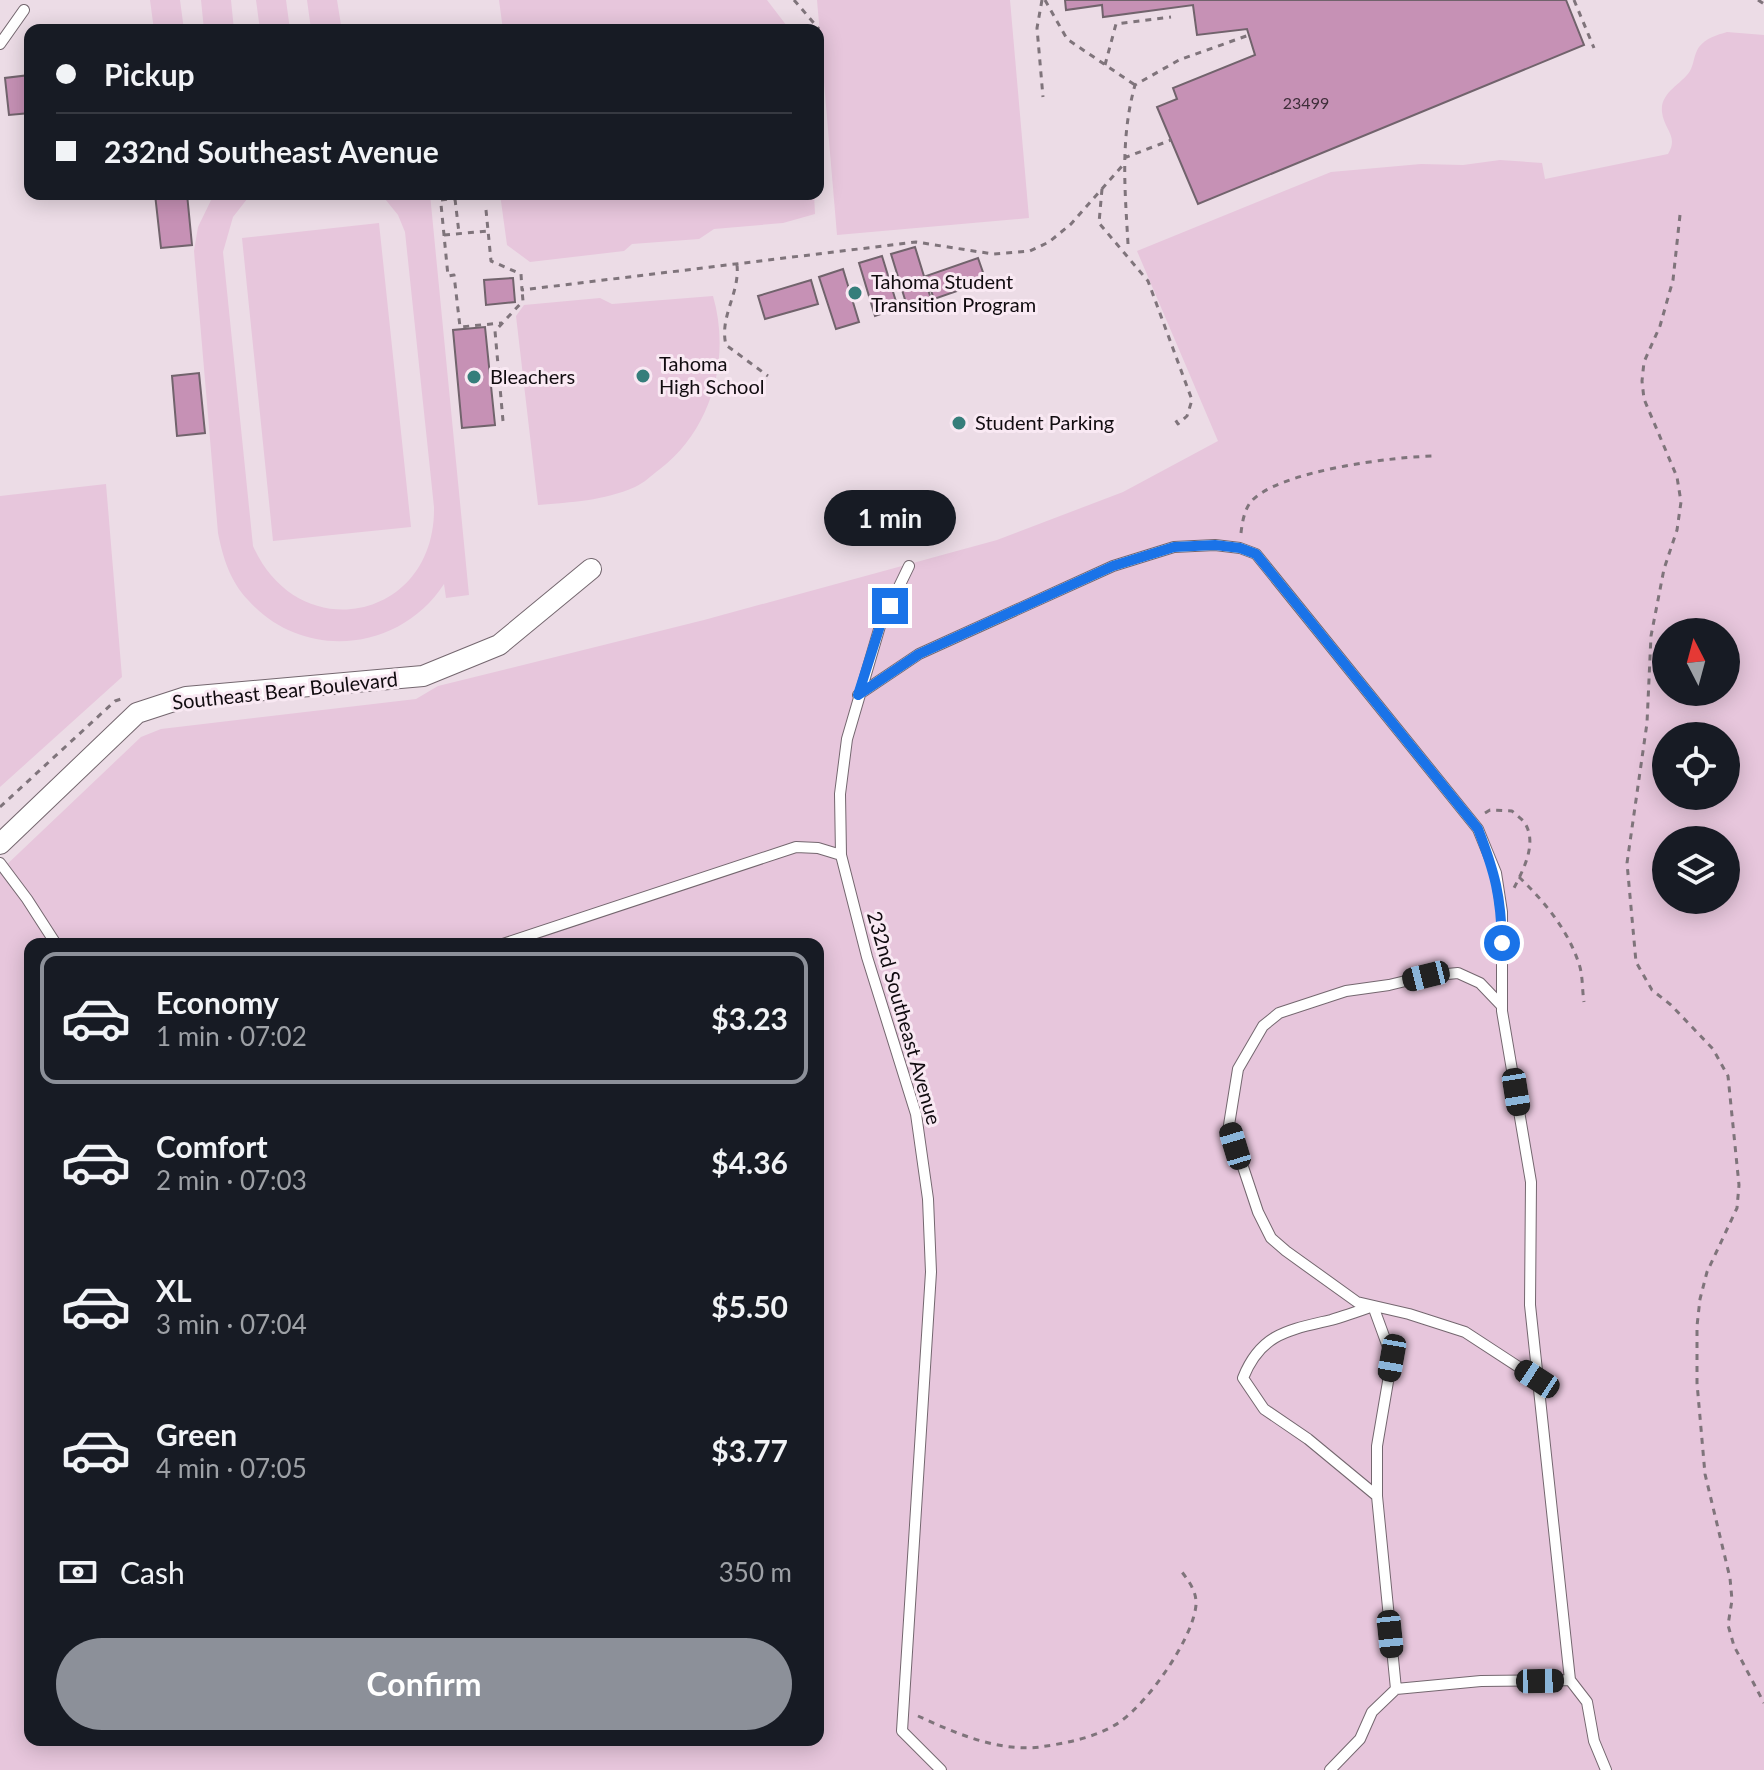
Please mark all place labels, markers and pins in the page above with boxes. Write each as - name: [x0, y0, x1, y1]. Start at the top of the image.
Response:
- place label: Tahoma Student Transition Program: [871, 269, 1036, 316]
- marker: Tahoma Student Transition Program: [846, 284, 864, 302]
- place label: Tahoma High School: [659, 351, 765, 398]
- place label: Bleachers: [490, 364, 575, 388]
- marker: Tahoma High School: [634, 367, 652, 385]
- marker: Bleachers: [465, 368, 483, 386]
- place label: Student Parking: [975, 410, 1114, 434]
- marker: Student Parking: [950, 414, 968, 432]

